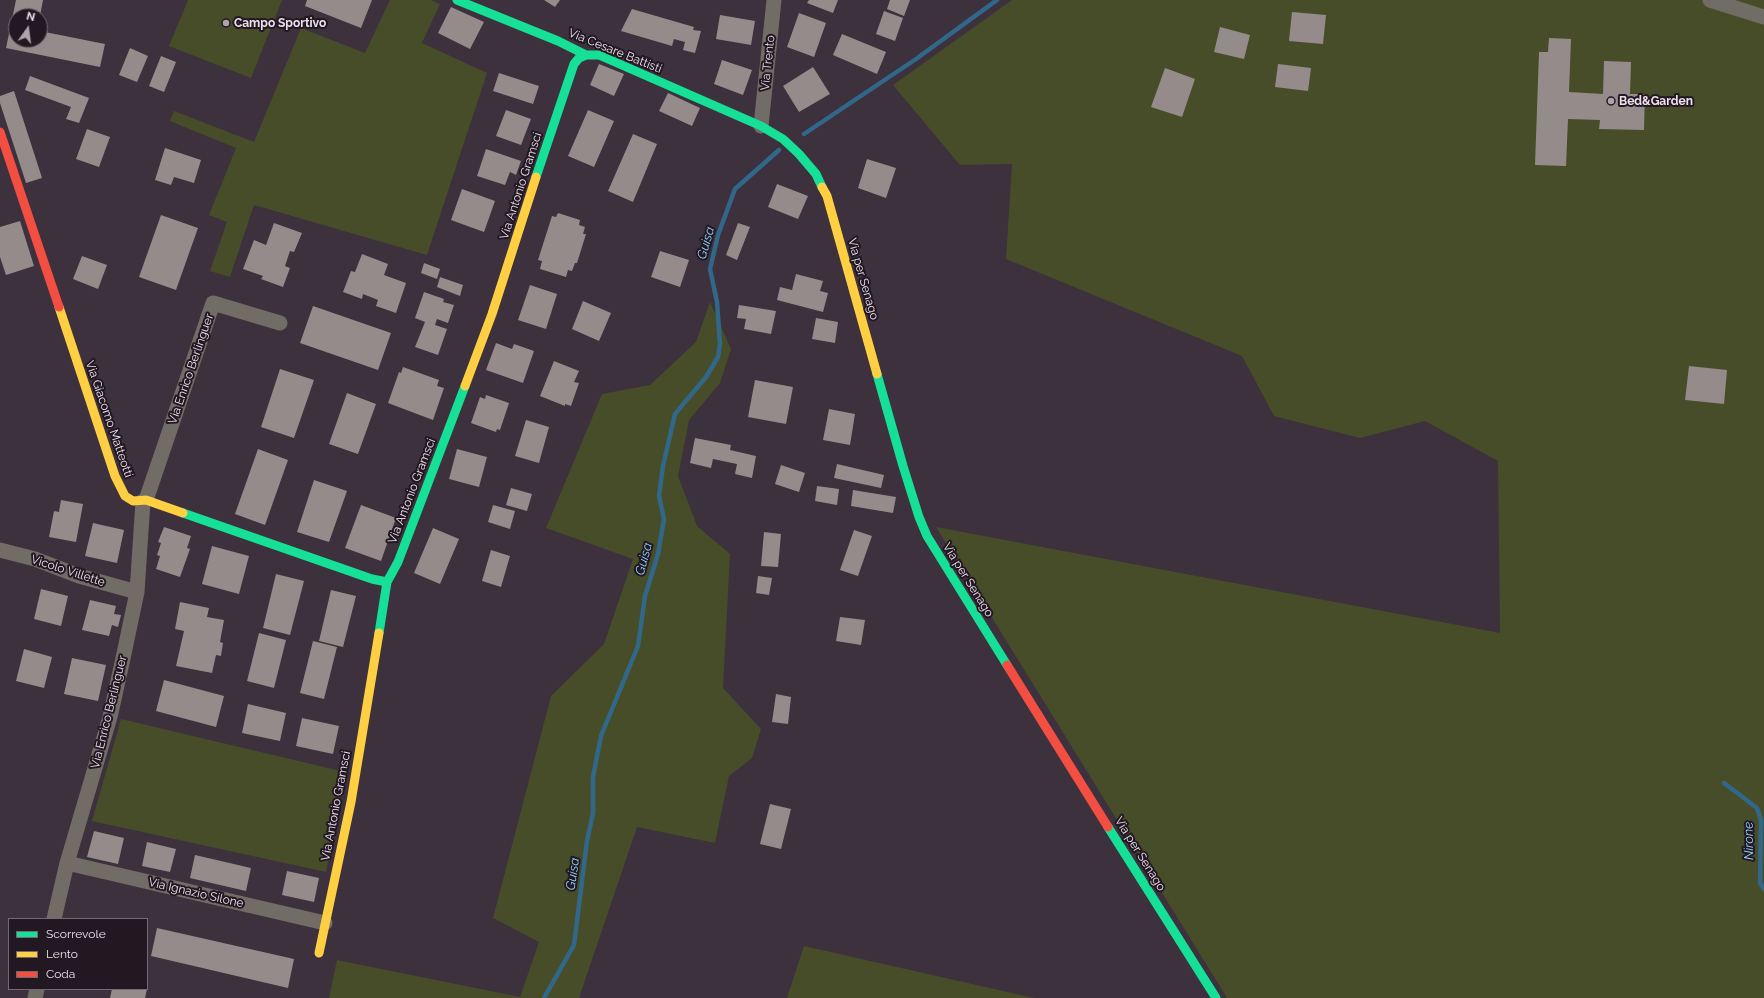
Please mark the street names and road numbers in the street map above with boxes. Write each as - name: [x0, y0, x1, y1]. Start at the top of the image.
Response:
- street label: Via Cesare Battisti: [566, 26, 664, 76]
- street label: Via Trento: [758, 35, 778, 91]
- street label: Via Antonio Gramsci: [497, 131, 545, 241]
- street label: Via per Senago: [844, 236, 882, 322]
- street label: Via Enrico Berlinguer: [165, 312, 217, 426]
- street label: Via Giacomo Matteotti: [82, 359, 136, 479]
- street label: Via Antonio Gramsci: [385, 436, 439, 546]
- street label: Via per Senago: [940, 540, 996, 620]
- street label: Vicolo Villette: [29, 552, 107, 590]
- street label: Via Enrico Berlinguer: [88, 654, 130, 770]
- street label: Via Antonio Gramsci: [318, 750, 354, 862]
- street label: Via per Senago: [1112, 814, 1168, 894]
- street label: Via Ignazio Silone: [147, 875, 245, 911]

